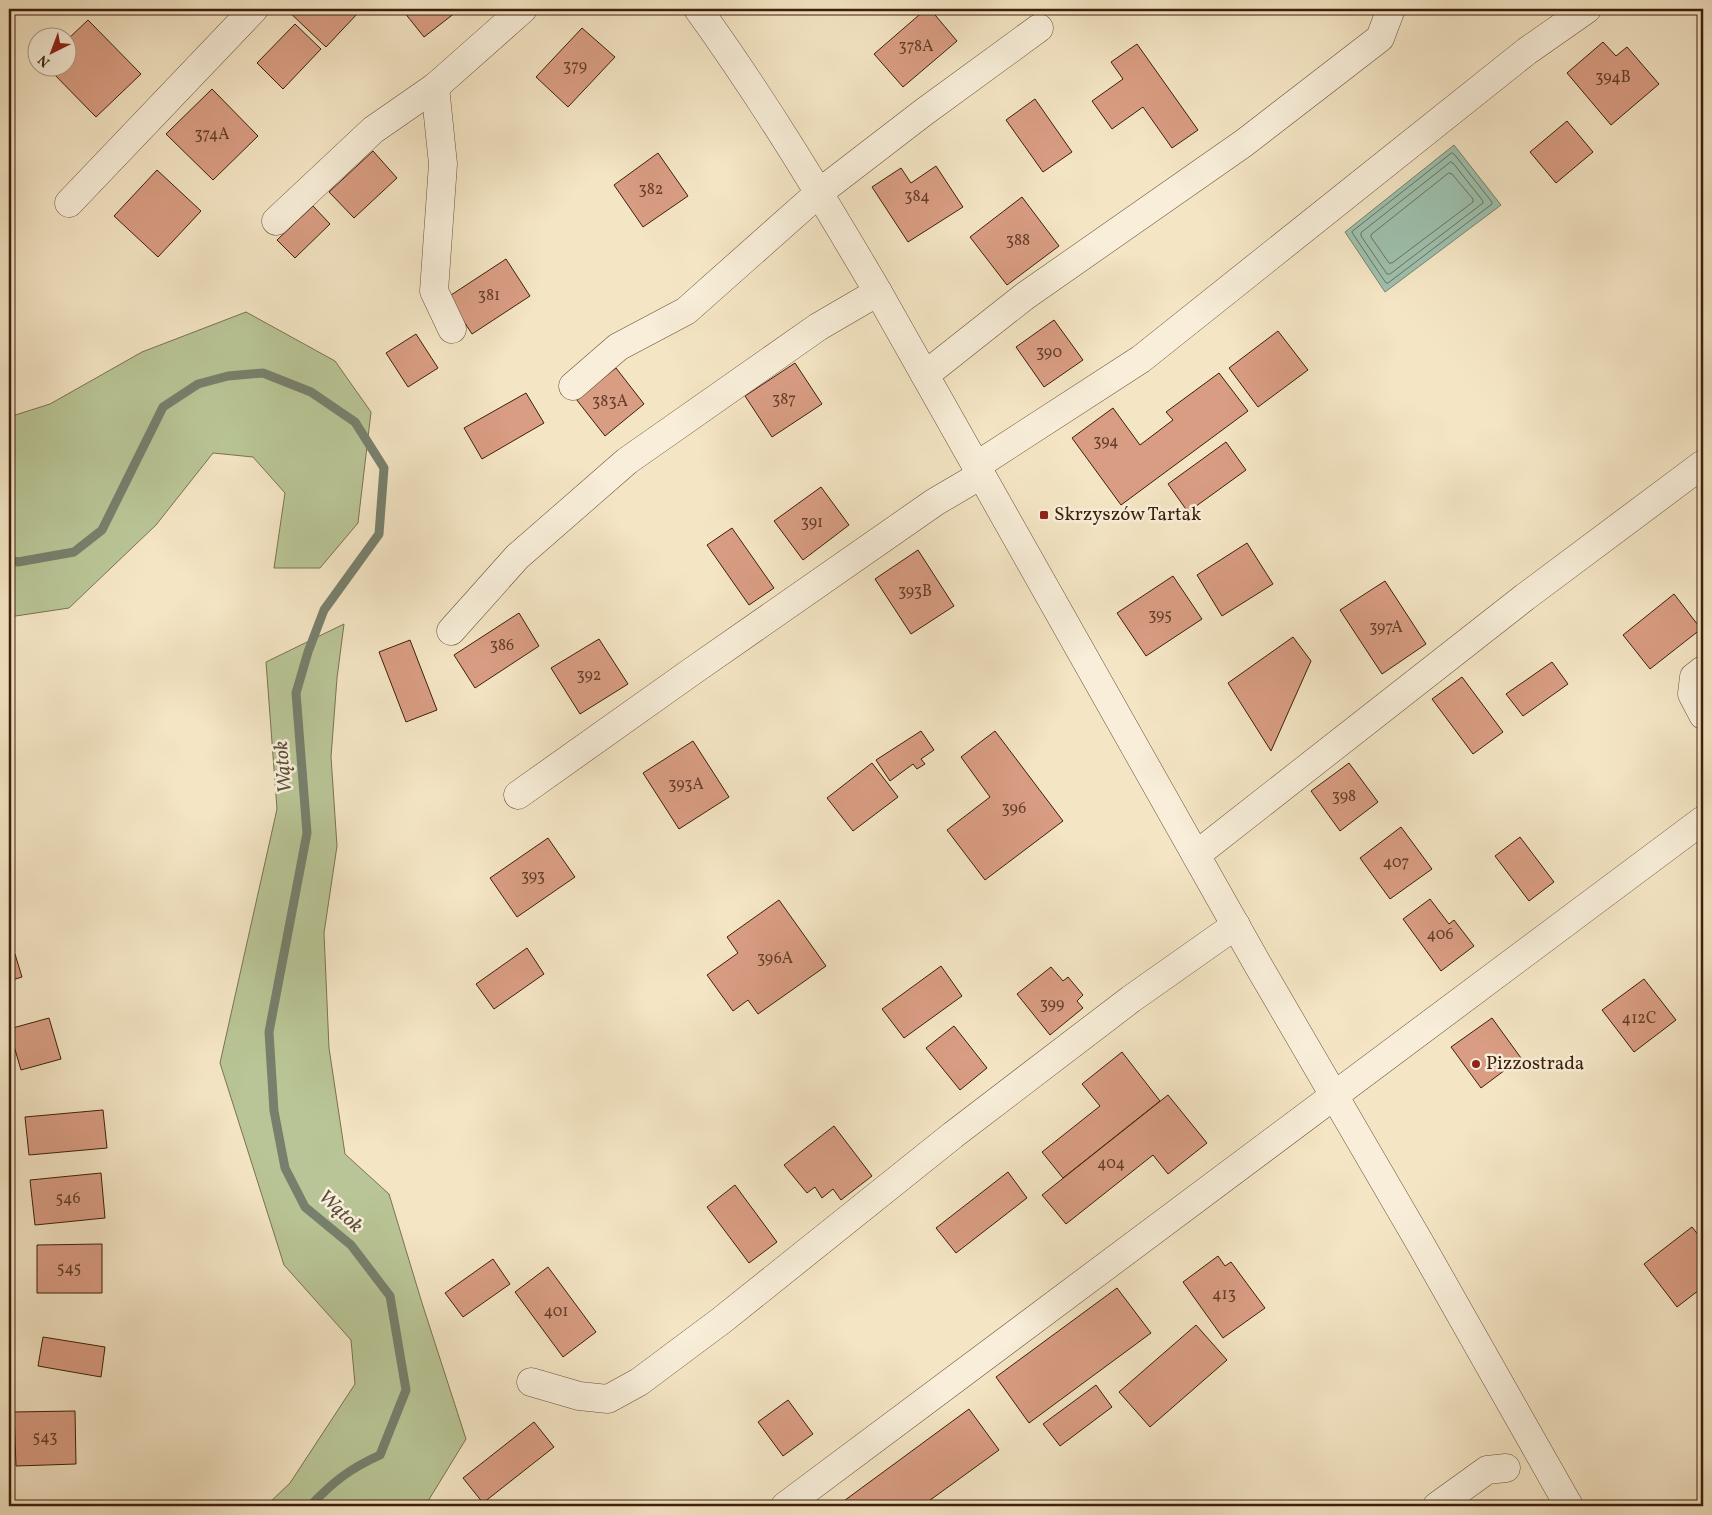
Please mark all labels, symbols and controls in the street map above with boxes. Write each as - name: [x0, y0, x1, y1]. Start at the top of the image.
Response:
- north arrow: [28, 28, 78, 78]
- house number: 378A: [899, 36, 933, 58]
- text: N: [34, 50, 54, 71]
- house number: 379: [563, 56, 587, 78]
- house number: 394B: [1595, 67, 1631, 89]
- house number: 374A: [194, 124, 230, 146]
- house number: 382: [639, 179, 663, 201]
- house number: 384: [904, 186, 930, 208]
- house number: 388: [1006, 230, 1030, 252]
- house number: 381: [478, 285, 500, 307]
- house number: 390: [1036, 342, 1062, 364]
- house number: 387: [772, 389, 796, 411]
- house number: 383A: [592, 391, 628, 413]
- house number: 394: [1093, 431, 1119, 453]
- place label: Skrzyszów Tartak: [1054, 502, 1201, 528]
- marker: Skrzyszów Tartak: [1038, 509, 1050, 521]
- house number: 391: [801, 512, 823, 534]
- house number: 393B: [898, 581, 932, 603]
- house number: 395: [1148, 605, 1172, 627]
- house number: 397A: [1369, 617, 1403, 639]
- house number: 386: [490, 635, 514, 657]
- house number: 392: [577, 665, 601, 687]
- water label: Wątok: [268, 740, 300, 794]
- house number: 393A: [668, 774, 704, 796]
- house number: 398: [1332, 786, 1356, 808]
- house number: 396: [1002, 798, 1026, 820]
- house number: 407: [1383, 852, 1410, 874]
- house number: 393: [521, 866, 545, 888]
- house number: 406: [1426, 924, 1454, 946]
- house number: 396A: [757, 948, 793, 970]
- house number: 399: [1040, 994, 1064, 1016]
- house number: 412C: [1622, 1008, 1656, 1030]
- place label: Pizzostrada: [1486, 1051, 1584, 1077]
- marker: Pizzostrada: [1470, 1058, 1482, 1070]
- house number: 404: [1097, 1153, 1125, 1175]
- water label: Wątok: [311, 1184, 369, 1240]
- house number: 546: [55, 1188, 81, 1210]
- house number: 545: [57, 1258, 81, 1280]
- house number: 413: [1212, 1284, 1236, 1306]
- house number: 401: [543, 1301, 569, 1323]
- house number: 543: [33, 1427, 57, 1449]

